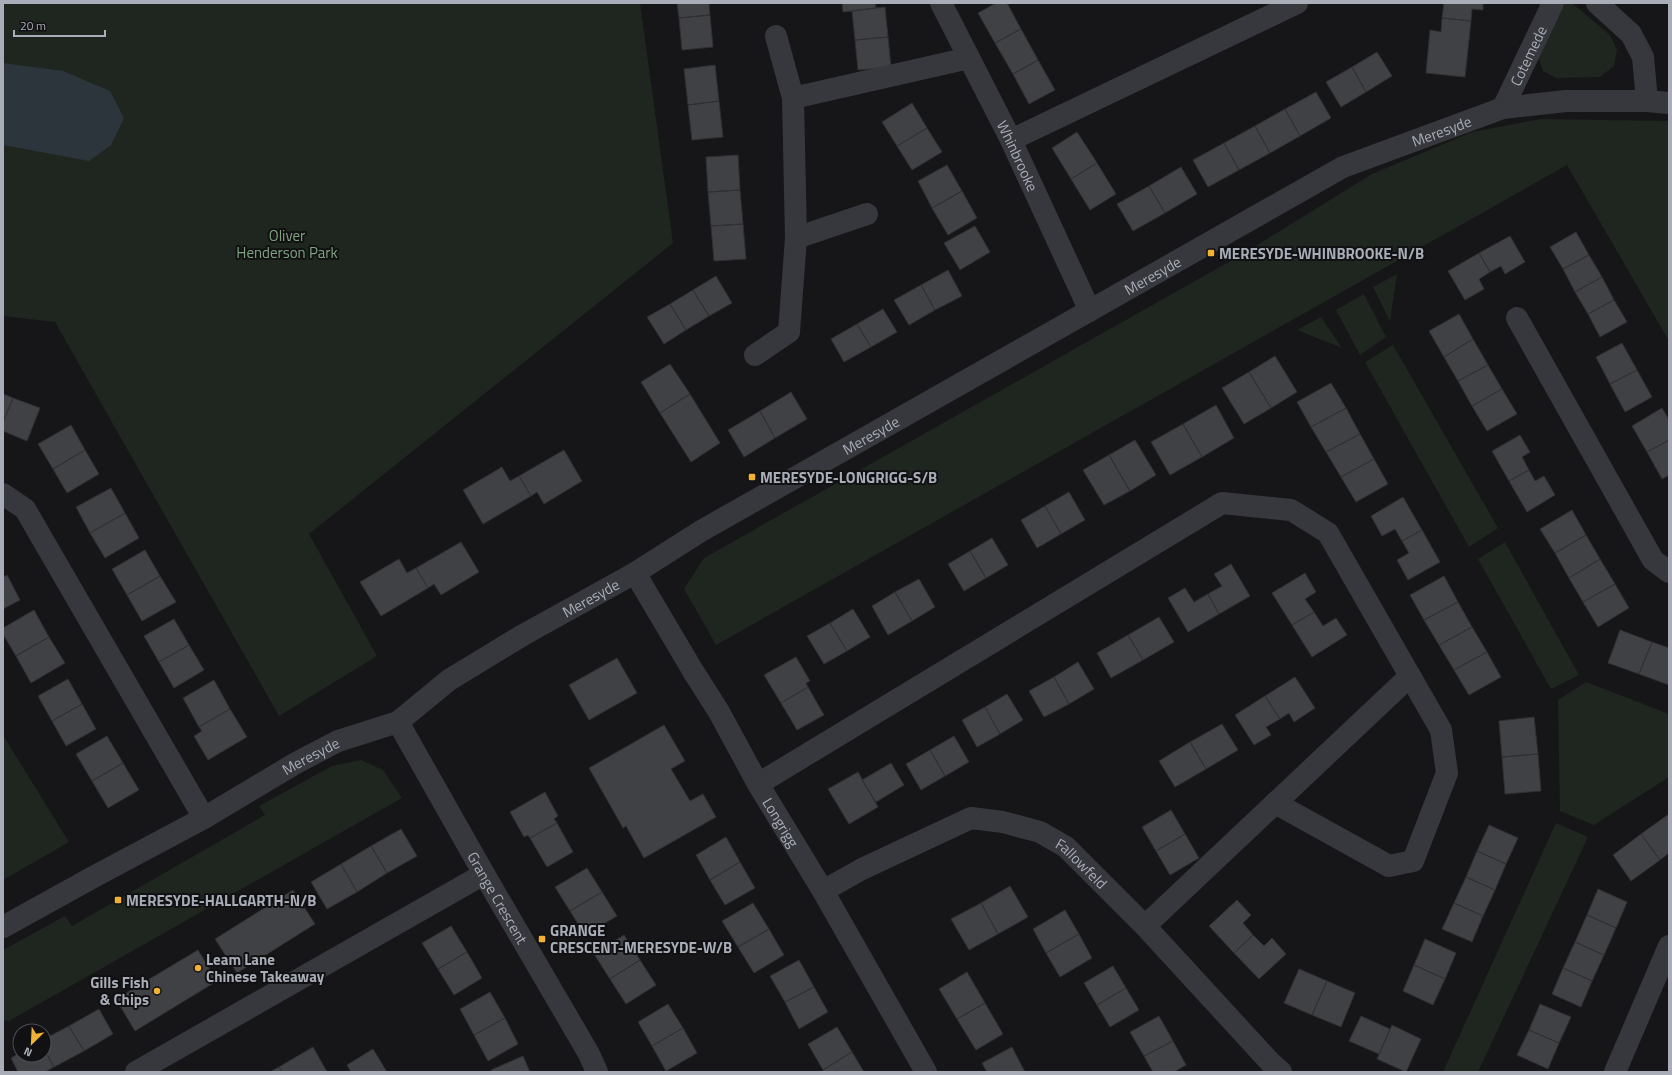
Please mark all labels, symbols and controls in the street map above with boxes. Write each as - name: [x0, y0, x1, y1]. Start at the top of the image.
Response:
- scale bar: [14, 12, 105, 38]
- text: 20 m: [20, 16, 46, 35]
- street label: Cotemede: [1504, 22, 1552, 90]
- street label: Meresyde: [1408, 109, 1475, 152]
- street label: Whinbrooke: [991, 116, 1045, 195]
- park label: Oliver Henderson Park: [236, 224, 338, 264]
- place label: MERESYDE-WHINBROOKE-N/B: [1219, 242, 1424, 265]
- marker: MERESYDE-WHINBROOKE-N/B: [1206, 248, 1216, 258]
- street label: Meresyde: [1120, 250, 1185, 300]
- street label: Meresyde: [838, 410, 903, 460]
- place label: MERESYDE-LONGRIGG-S/B: [760, 466, 937, 489]
- marker: MERESYDE-LONGRIGG-S/B: [747, 472, 757, 482]
- street label: Meresyde: [558, 573, 623, 623]
- street label: Meresyde: [277, 731, 343, 781]
- street label: Longrigg: [757, 793, 805, 852]
- street label: Fallowfeld: [1051, 832, 1113, 894]
- street label: Grange Crescent: [462, 847, 534, 949]
- place label: MERESYDE-HALLGARTH-N/B: [126, 889, 316, 912]
- marker: MERESYDE-HALLGARTH-N/B: [113, 895, 123, 905]
- place label: GRANGE CRESCENT-MERESYDE-W/B: [550, 919, 732, 959]
- marker: GRANGE CRESCENT-MERESYDE-W/B: [537, 934, 547, 944]
- place label: Leam Lane Chinese Takeaway: [206, 948, 325, 988]
- marker: Leam Lane Chinese Takeaway: [193, 963, 203, 973]
- place label: Gills Fish & Chips: [90, 971, 149, 1011]
- marker: Gills Fish & Chips: [152, 986, 162, 996]
- north arrow: [12, 1023, 52, 1063]
- text: N: [21, 1043, 35, 1061]

